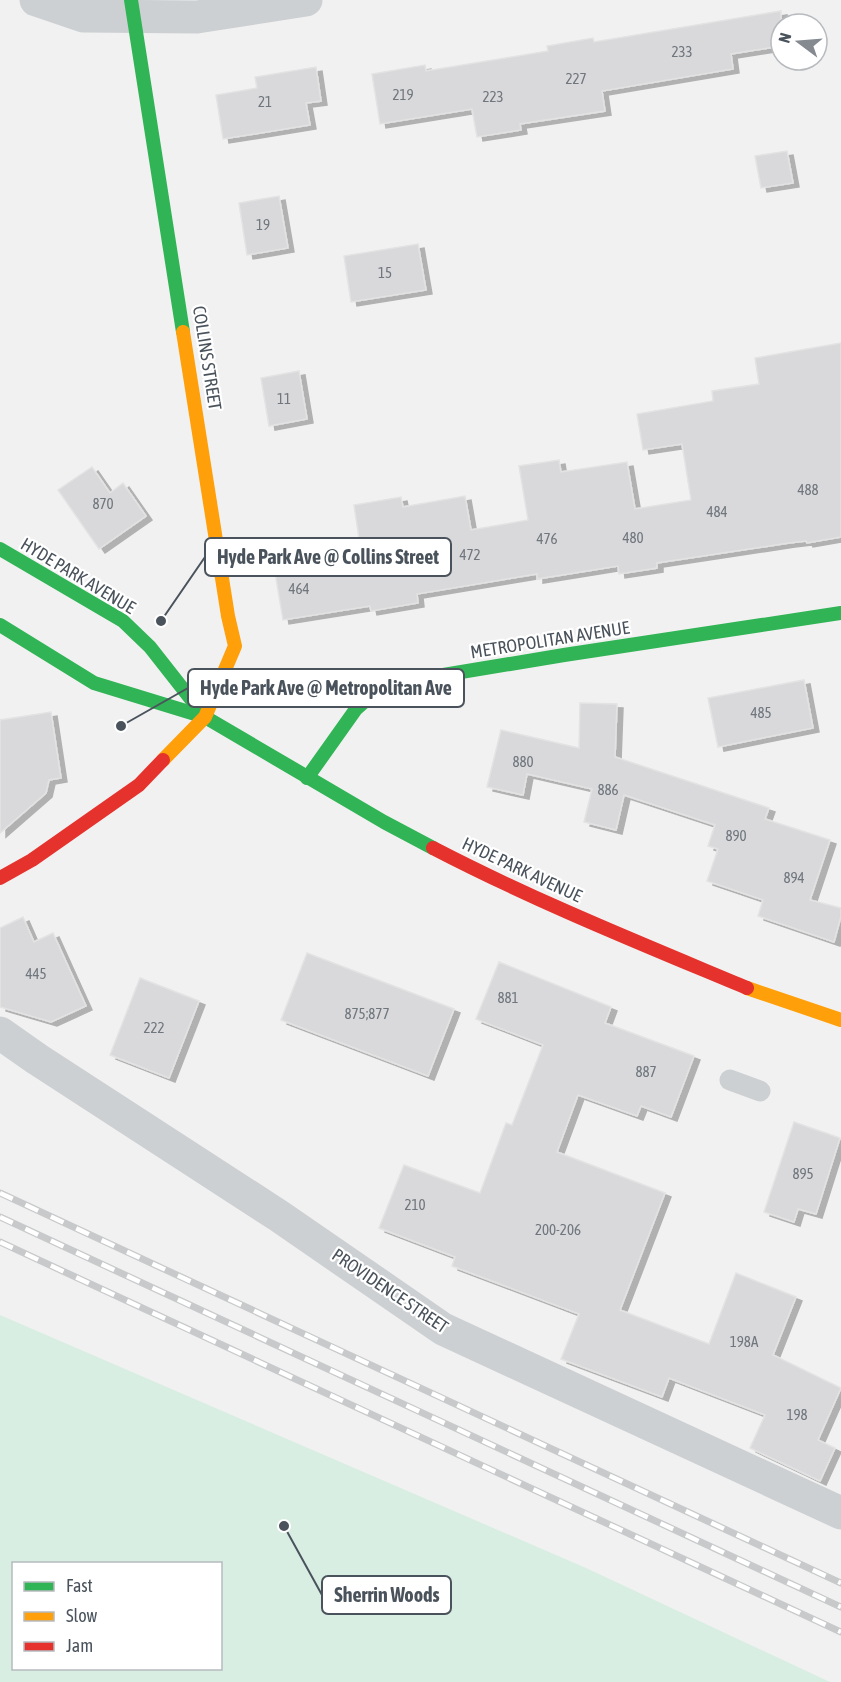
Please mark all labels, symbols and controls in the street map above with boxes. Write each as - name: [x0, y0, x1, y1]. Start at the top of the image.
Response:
- north arrow: [769, 12, 829, 72]
- text: N: [775, 31, 795, 45]
- house number: 233: [671, 43, 693, 60]
- house number: 227: [565, 70, 587, 87]
- house number: 219: [392, 86, 414, 103]
- house number: 223: [482, 88, 504, 105]
- house number: 21: [258, 93, 272, 110]
- house number: 19: [256, 216, 270, 233]
- house number: 15: [378, 264, 392, 281]
- street label: COLLINS STREET: [189, 304, 226, 412]
- house number: 11: [277, 390, 291, 407]
- house number: 488: [797, 481, 819, 498]
- house number: 870: [92, 495, 114, 512]
- house number: 484: [706, 503, 728, 520]
- house number: 480: [622, 529, 644, 546]
- house number: 476: [536, 530, 558, 547]
- street label: HYDE PARK AVENUE: [17, 533, 140, 618]
- callout: Hyde Park Ave @ Collins Street: [205, 538, 451, 576]
- text: Hyde Park Ave @ Collins Street: [217, 545, 439, 568]
- house number: 472: [459, 546, 481, 563]
- house number: 464: [288, 580, 310, 597]
- street label: METROPOLITAN AVENUE: [469, 617, 631, 662]
- callout: Hyde Park Ave @ Metropolitan Ave: [188, 669, 464, 707]
- text: Hyde Park Ave @ Metropolitan Ave: [200, 676, 452, 699]
- house number: 485: [750, 704, 772, 721]
- house number: 880: [512, 753, 534, 770]
- house number: 886: [597, 781, 619, 798]
- house number: 890: [725, 827, 747, 844]
- street label: HYDE PARK AVENUE: [459, 833, 586, 907]
- house number: 894: [783, 869, 805, 886]
- house number: 445: [25, 965, 47, 982]
- house number: 881: [497, 989, 519, 1006]
- house number: 875;877: [345, 1005, 389, 1022]
- house number: 222: [143, 1019, 165, 1036]
- house number: 887: [635, 1063, 657, 1080]
- house number: 895: [792, 1165, 814, 1182]
- house number: 210: [404, 1196, 426, 1213]
- house number: 200-206: [535, 1221, 581, 1238]
- street label: PROVIDENCE STREET: [328, 1244, 452, 1337]
- house number: 198A: [730, 1333, 759, 1350]
- house number: 198: [786, 1406, 808, 1423]
- legend: [12, 1562, 222, 1670]
- text: Fast: [66, 1575, 93, 1596]
- callout: Sherrin Woods: [322, 1576, 451, 1614]
- text: Sherrin Woods: [334, 1583, 440, 1606]
- text: Slow: [66, 1605, 97, 1626]
- text: Jam: [66, 1635, 93, 1656]

